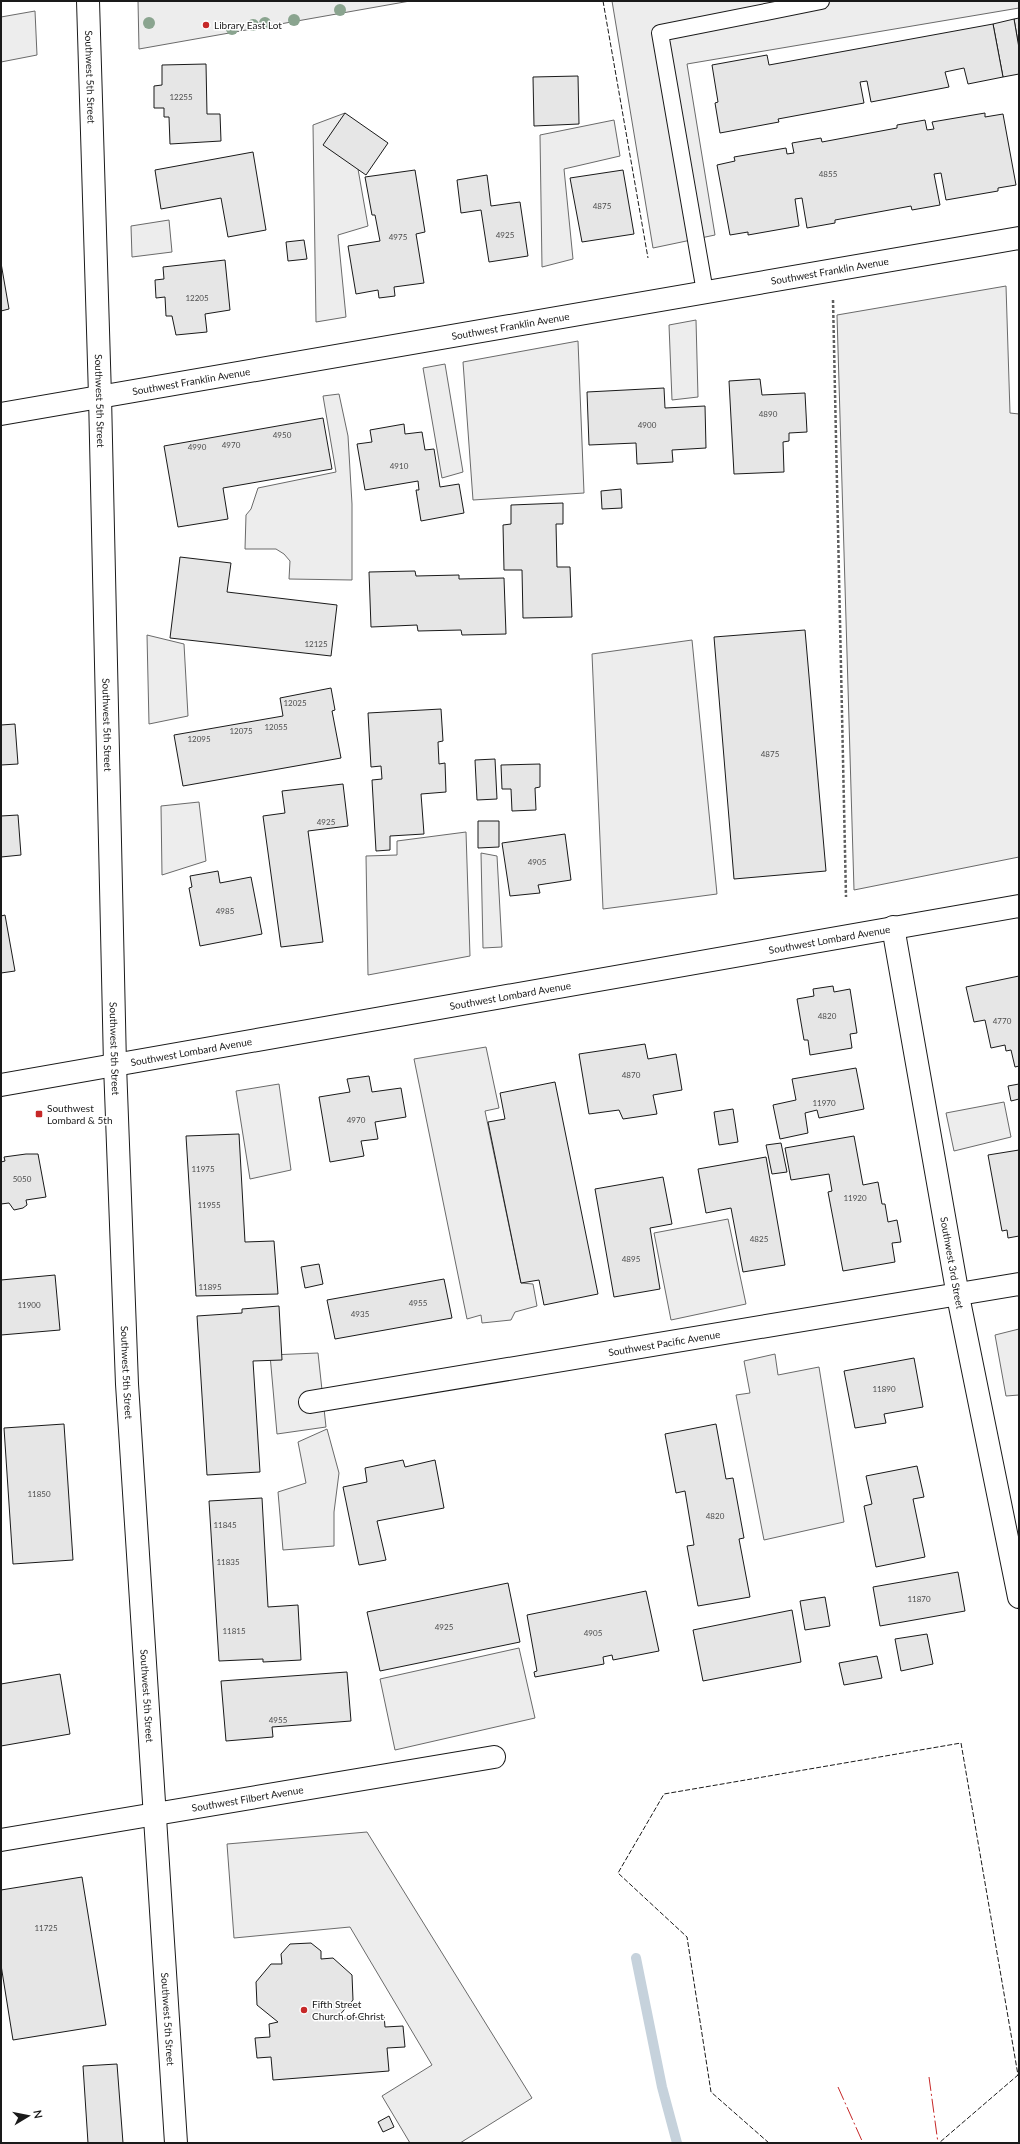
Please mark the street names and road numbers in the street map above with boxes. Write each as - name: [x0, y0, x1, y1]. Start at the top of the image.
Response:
- street label: Southwest 5th Street: [83, 30, 98, 124]
- street label: Southwest Franklin Avenue: [770, 255, 890, 287]
- street label: Southwest Franklin Avenue: [450, 310, 570, 342]
- street label: Southwest 5th Street: [93, 354, 107, 448]
- street label: Southwest Franklin Avenue: [131, 365, 251, 397]
- street label: Southwest 5th Street: [100, 678, 114, 772]
- street label: Southwest Lombard Avenue: [768, 923, 891, 956]
- street label: Southwest Lombard Avenue: [449, 979, 572, 1012]
- street label: Southwest 5th Street: [108, 1002, 122, 1096]
- street label: Southwest Lombard Avenue: [129, 1035, 253, 1068]
- street label: Southwest 3rd Street: [938, 1216, 967, 1310]
- street label: Southwest 5th Street: [119, 1326, 135, 1420]
- street label: Southwest Pacific Avenue: [607, 1328, 721, 1358]
- street label: Southwest 5th Street: [138, 1649, 156, 1743]
- street label: Southwest Filbert Avenue: [191, 1783, 304, 1814]
- street label: Southwest 5th Street: [159, 1972, 177, 2066]

